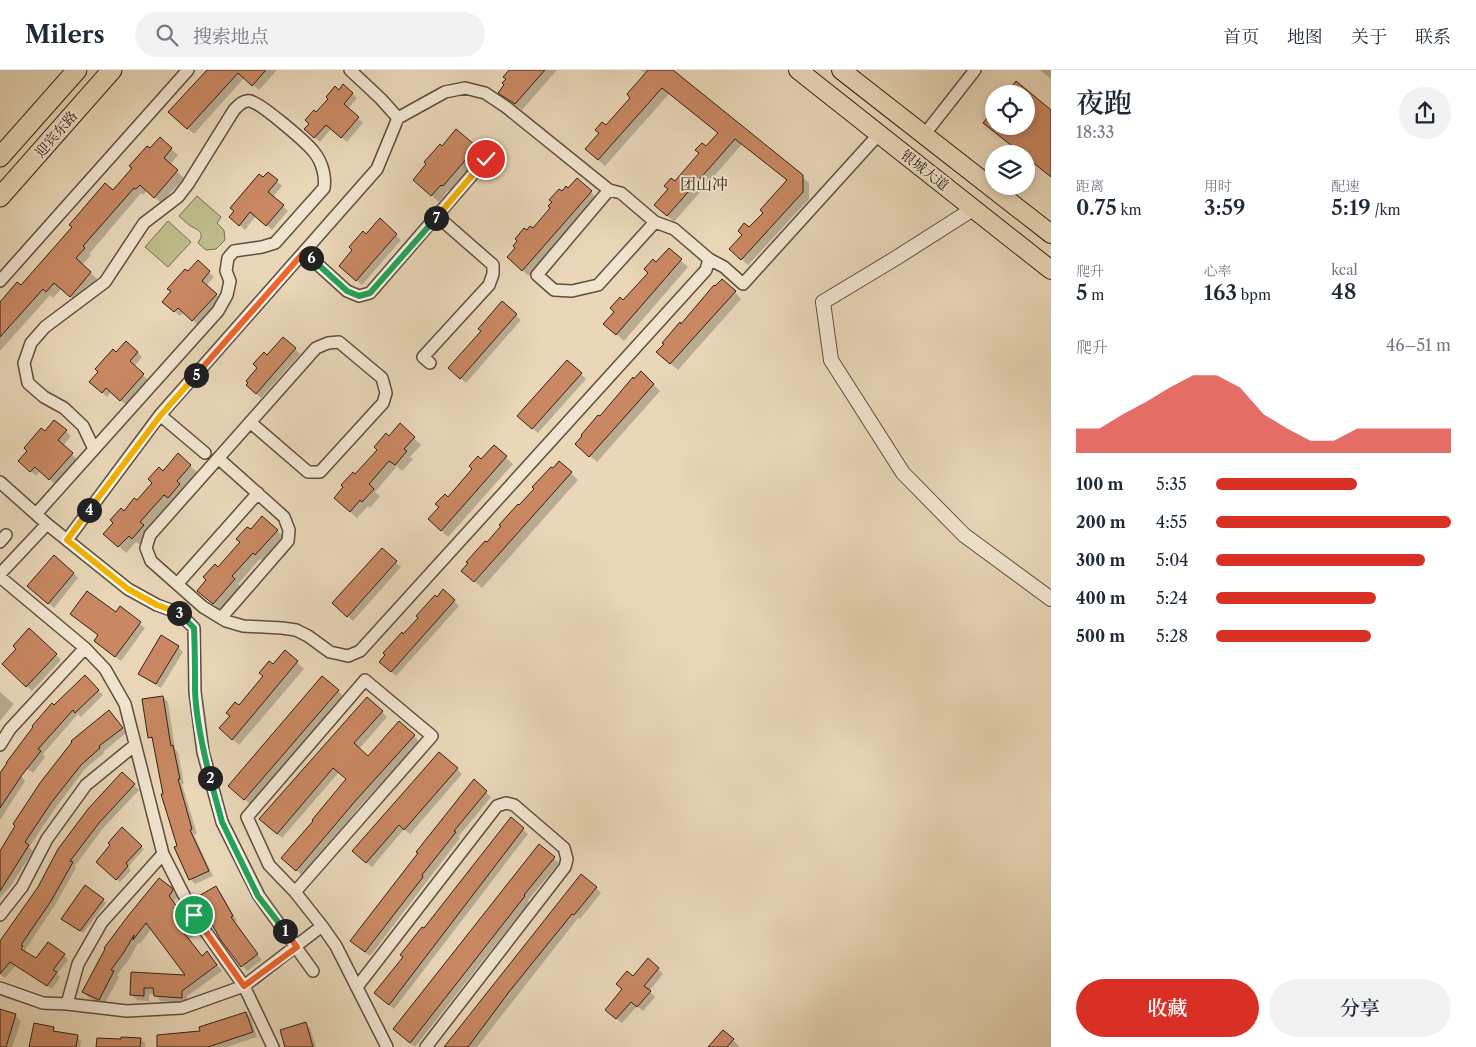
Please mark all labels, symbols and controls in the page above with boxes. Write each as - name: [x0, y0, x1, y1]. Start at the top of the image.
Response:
- search box: [135, 12, 485, 57]
- text: Milers: [25, 20, 105, 49]
- icon: search: [153, 21, 181, 49]
- text: 搜索地点: [193, 25, 269, 48]
- text: 首页: [1223, 26, 1259, 48]
- text: 地图: [1287, 26, 1323, 48]
- text: 关于: [1351, 26, 1387, 48]
- text: 联系: [1415, 26, 1451, 48]
- map controls: [985, 85, 1035, 195]
- button: locate: [985, 85, 1035, 135]
- text: 夜跑: [1076, 86, 1132, 120]
- button: share: [1399, 87, 1451, 139]
- street label: 迎宾东路: [31, 107, 81, 161]
- text: 18:33: [1076, 122, 1114, 142]
- pin: [465, 138, 507, 180]
- icon: check: [472, 145, 500, 173]
- button: layers: [985, 145, 1035, 195]
- street label: 银城大道: [897, 146, 953, 194]
- district label: 团山冲: [680, 174, 728, 194]
- text: 距离: [1076, 177, 1104, 195]
- text: 用时: [1204, 177, 1232, 195]
- text: 配速: [1331, 177, 1359, 195]
- text: 0.75: [1076, 195, 1117, 220]
- text: 3:59: [1204, 195, 1246, 220]
- text: 5:19: [1331, 195, 1371, 220]
- text: km: [1117, 201, 1142, 219]
- text: /km: [1371, 201, 1401, 219]
- pin: 7: [424, 206, 448, 230]
- text: 7: [433, 209, 440, 227]
- pin: 6: [298, 246, 324, 270]
- text: 6: [307, 249, 316, 267]
- text: kcal: [1331, 261, 1358, 279]
- text: 爬升: [1076, 262, 1104, 280]
- text: 心率: [1204, 262, 1232, 280]
- text: 48: [1331, 279, 1356, 304]
- text: 5: [1076, 280, 1088, 305]
- text: 163: [1204, 280, 1237, 305]
- text: m: [1088, 286, 1104, 304]
- text: bpm: [1237, 286, 1271, 304]
- text: 46–51 m: [1386, 335, 1451, 355]
- text: 爬升: [1076, 337, 1108, 357]
- pin: 5: [184, 362, 208, 388]
- text: 5: [193, 366, 200, 384]
- text: 100 m: [1076, 474, 1123, 494]
- text: 5:35: [1156, 474, 1187, 494]
- pin: 4: [76, 498, 102, 522]
- text: 4: [85, 501, 94, 519]
- text: 200 m: [1076, 512, 1126, 532]
- text: 4:55: [1156, 512, 1187, 532]
- text: 300 m: [1076, 550, 1125, 570]
- text: 5:04: [1156, 550, 1189, 570]
- text: 400 m: [1076, 588, 1126, 608]
- text: 5:24: [1156, 588, 1188, 608]
- pin: 3: [166, 600, 192, 626]
- text: 3: [176, 604, 183, 622]
- text: 500 m: [1076, 626, 1125, 646]
- text: 5:28: [1156, 626, 1188, 646]
- pin: 2: [198, 766, 222, 790]
- text: 2: [206, 769, 215, 787]
- pin: [173, 894, 215, 936]
- icon: arrive: [180, 901, 208, 929]
- pin: 1: [272, 918, 298, 944]
- text: 1: [282, 922, 289, 940]
- button: 收藏: [1076, 979, 1259, 1037]
- button: 分享: [1269, 979, 1451, 1037]

